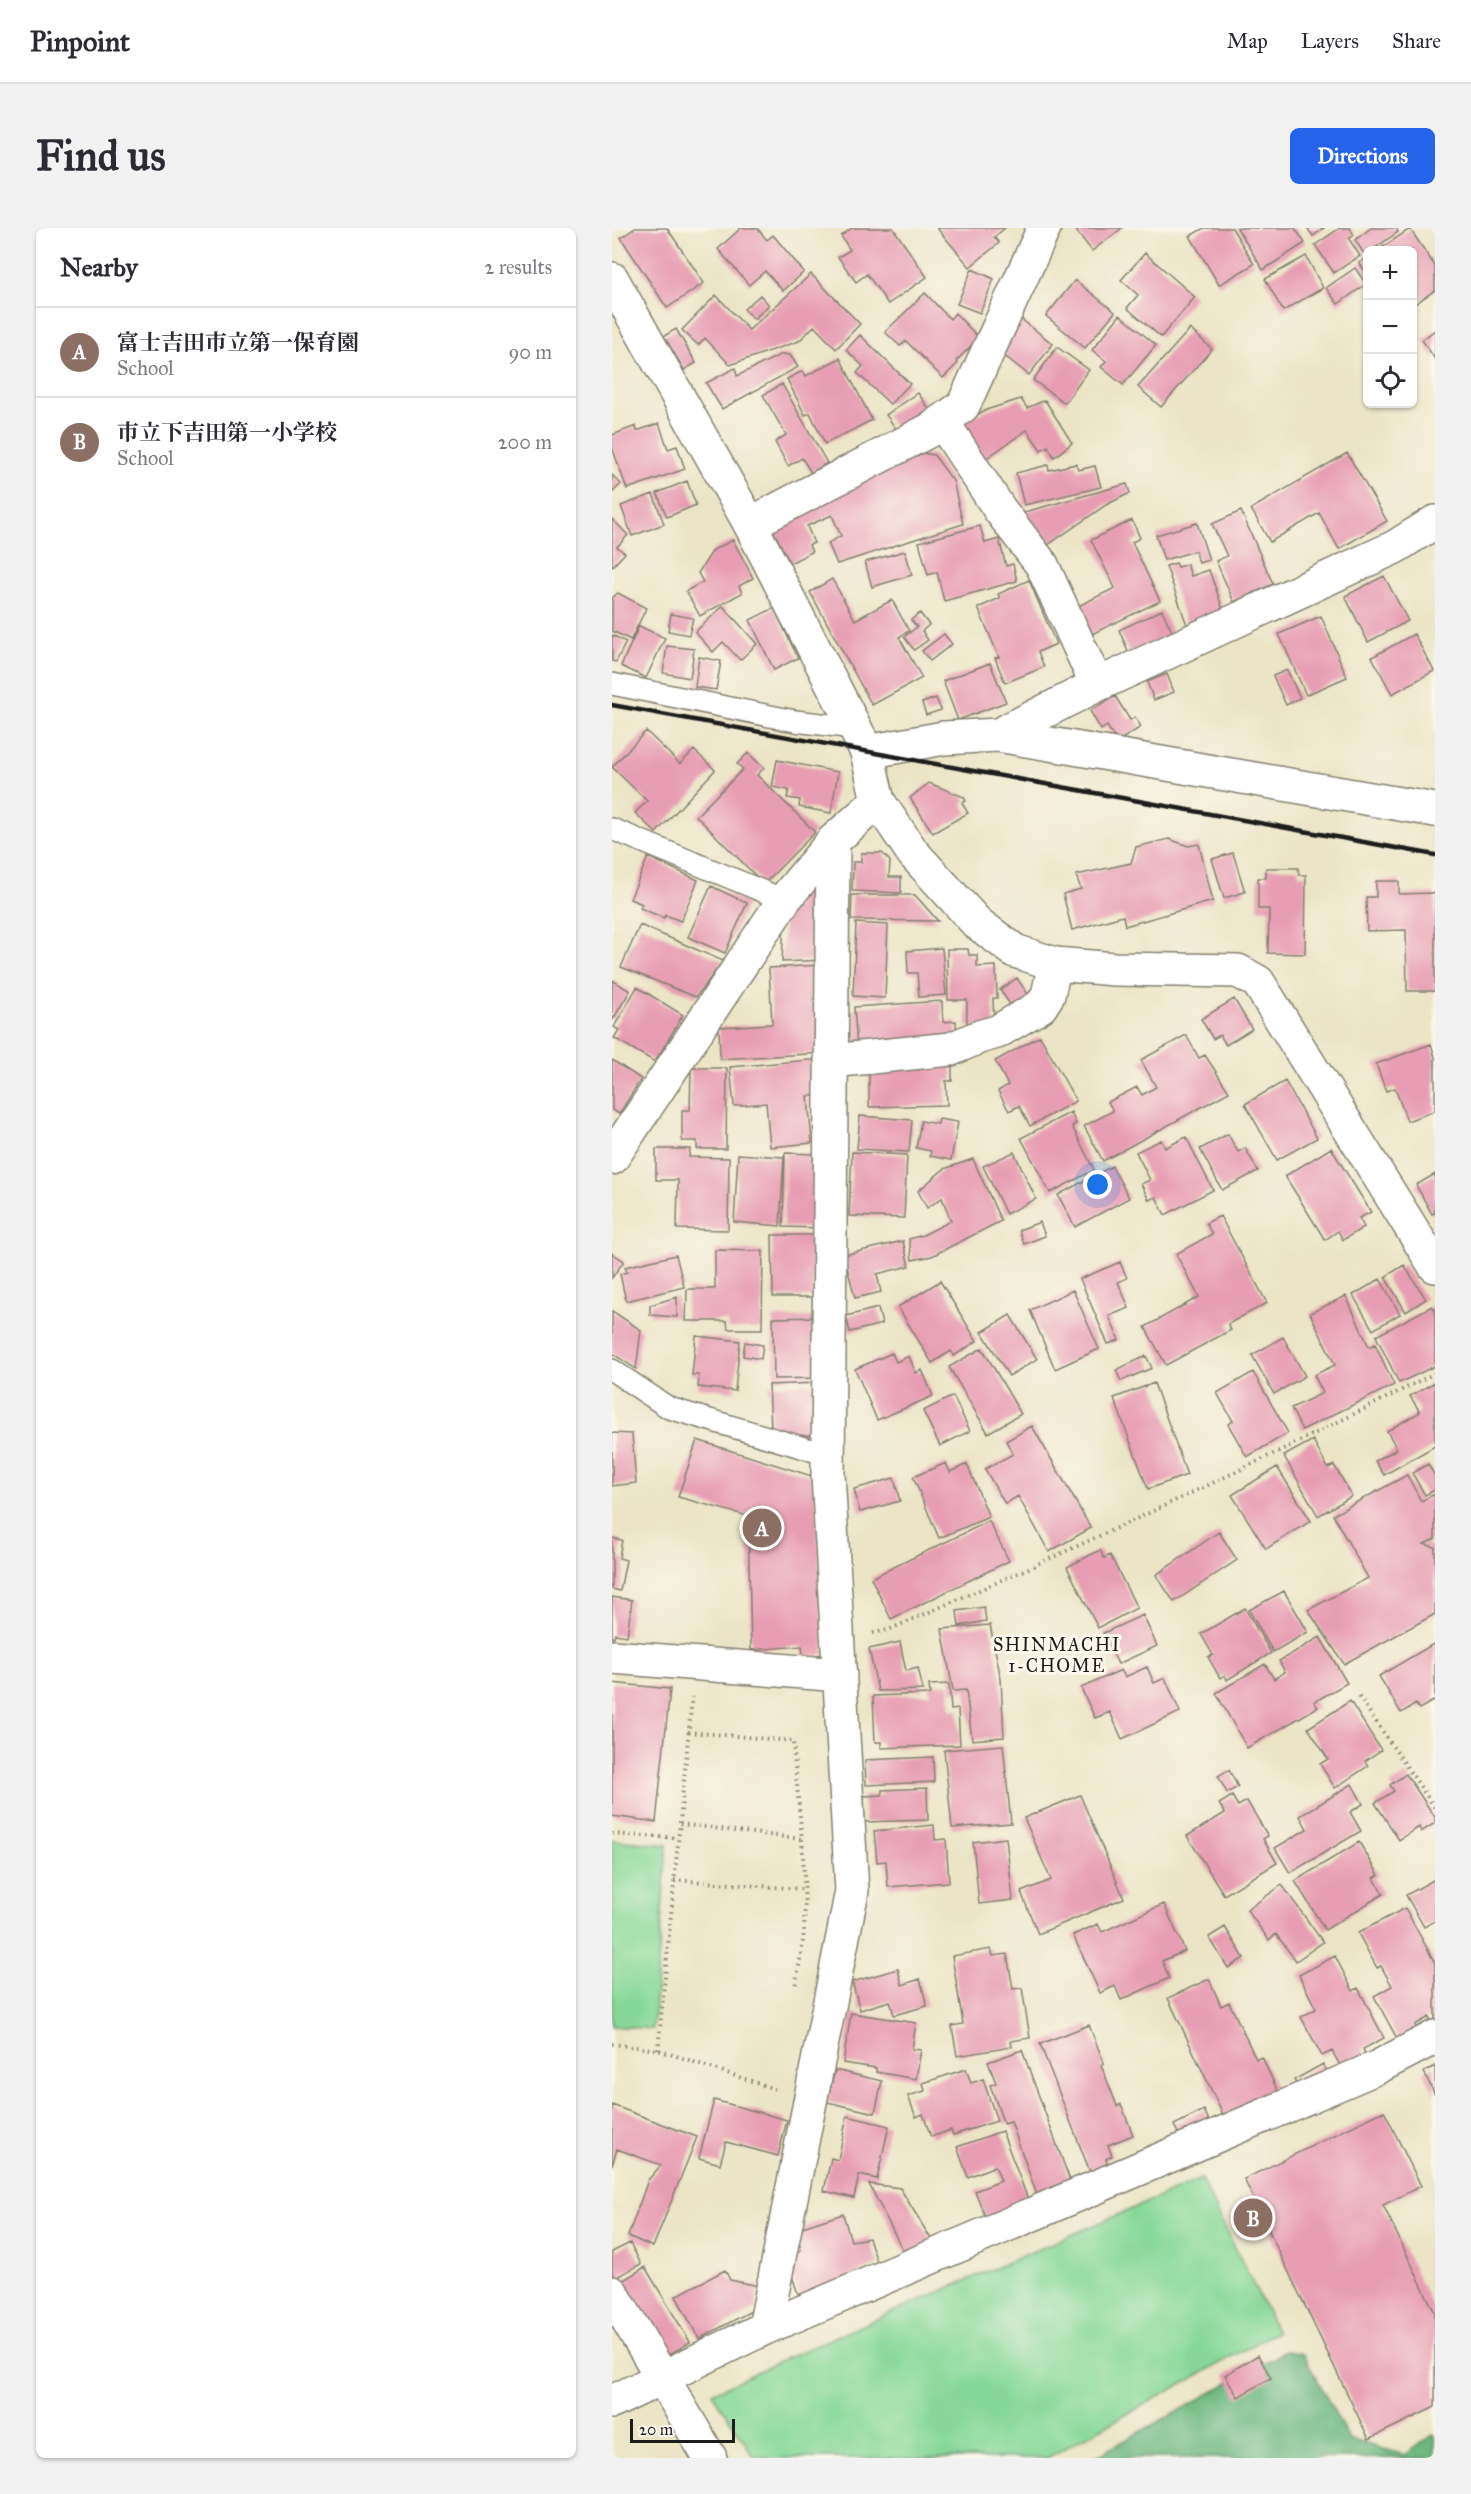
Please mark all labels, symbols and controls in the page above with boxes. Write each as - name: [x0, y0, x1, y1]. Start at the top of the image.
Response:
- text: Pinpoint: [30, 24, 130, 59]
- text: Map: [1227, 28, 1268, 54]
- text: Layers: [1301, 28, 1359, 54]
- text: Share: [1392, 28, 1441, 54]
- button: Directions: [1290, 128, 1435, 184]
- text: Find us: [36, 130, 166, 182]
- map controls: [1363, 246, 1417, 408]
- button: +: [1363, 246, 1417, 300]
- text: Nearby: [60, 251, 138, 283]
- text: 2 results: [484, 255, 552, 279]
- button: −: [1363, 300, 1417, 354]
- text: 富士吉田市立第一保育園: [117, 329, 359, 356]
- text: A: [73, 340, 86, 364]
- text: 90 m: [509, 340, 552, 364]
- button: locate: [1363, 354, 1417, 408]
- text: School: [117, 356, 174, 380]
- text: 市立下吉田第一小学校: [117, 419, 337, 446]
- text: B: [73, 430, 86, 454]
- text: 200 m: [498, 430, 552, 454]
- text: School: [117, 446, 174, 470]
- your location: [1083, 1170, 1112, 1199]
- pin: A: [742, 1506, 782, 1550]
- district label: SHINMACHI 1-CHOME: [993, 1634, 1121, 1677]
- pin: B: [1234, 2196, 1272, 2240]
- scale bar: [630, 2416, 735, 2444]
- text: 20 m: [639, 2420, 673, 2439]

